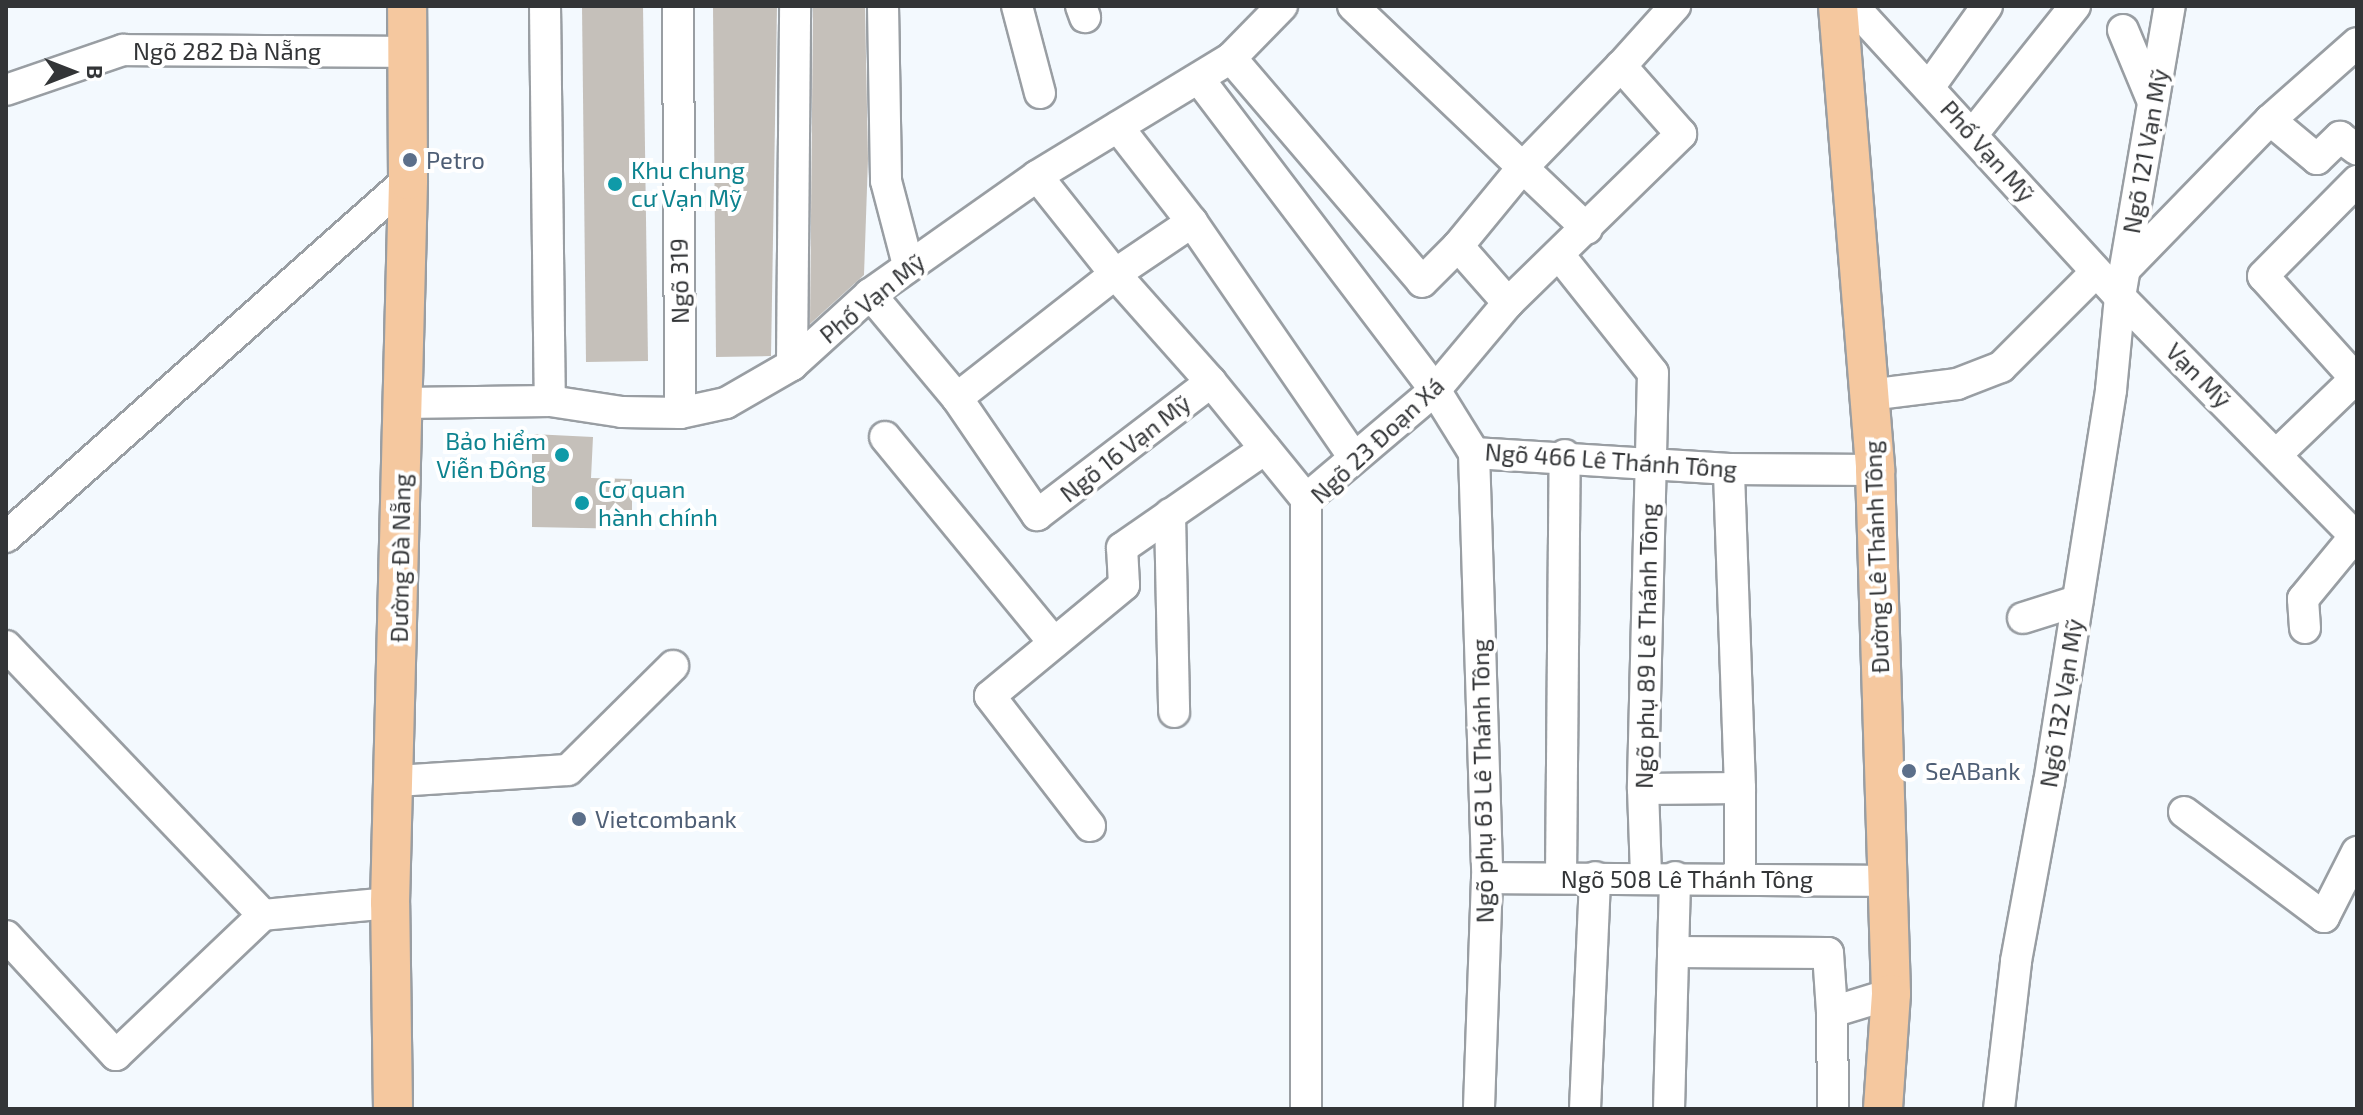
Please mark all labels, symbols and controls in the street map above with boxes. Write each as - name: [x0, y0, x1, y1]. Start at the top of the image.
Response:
- north arrow: [32, 32, 112, 112]
- street label: Ngõ 282 Đà Nẵng: [133, 37, 321, 65]
- text: B: [83, 65, 109, 79]
- street label: Ngõ 121 Vạn Mỹ: [2116, 66, 2174, 236]
- street label: Phố Vạn Mỹ: [1935, 94, 2041, 208]
- place label: Petro: [426, 146, 485, 174]
- marker: Petro: [401, 151, 419, 169]
- place label: Khu chung cư Vạn Mỹ: [631, 156, 745, 212]
- marker: Khu chung cư Vạn Mỹ: [606, 175, 624, 193]
- street label: Ngõ 319: [664, 238, 694, 324]
- street label: Phố Vạn Mỹ: [813, 247, 931, 349]
- street label: Vạn Mỹ: [2160, 336, 2238, 414]
- street label: Ngõ 23 Đoạn Xá: [1305, 371, 1449, 509]
- street label: Ngõ 16 Vạn Mỹ: [1054, 388, 1196, 508]
- place label: Bảo hiểm Viễn Đông: [436, 427, 546, 483]
- street label: Ngõ 466 Lê Thánh Tông: [1483, 437, 1739, 483]
- street label: Đường Lê Thánh Tông: [1858, 440, 1894, 674]
- marker: Bảo hiểm Viễn Đông: [553, 446, 571, 464]
- street label: Đường Đà Nẵng: [384, 473, 416, 643]
- place label: Cơ quan hành chính: [598, 475, 718, 531]
- marker: Cơ quan hành chính: [573, 494, 591, 512]
- street label: Ngõ phụ 89 Lê Thánh Tông: [1629, 502, 1663, 790]
- street label: Ngõ 132 Vạn Mỹ: [2033, 616, 2089, 790]
- street label: Ngõ phụ 63 Lê Thánh Tông: [1465, 638, 1499, 924]
- place label: SeABank: [1925, 757, 2020, 785]
- marker: SeABank: [1900, 762, 1918, 780]
- place label: Vietcombank: [595, 805, 737, 833]
- marker: Vietcombank: [570, 810, 588, 828]
- street label: Ngõ 508 Lê Thánh Tông: [1560, 865, 1814, 893]

